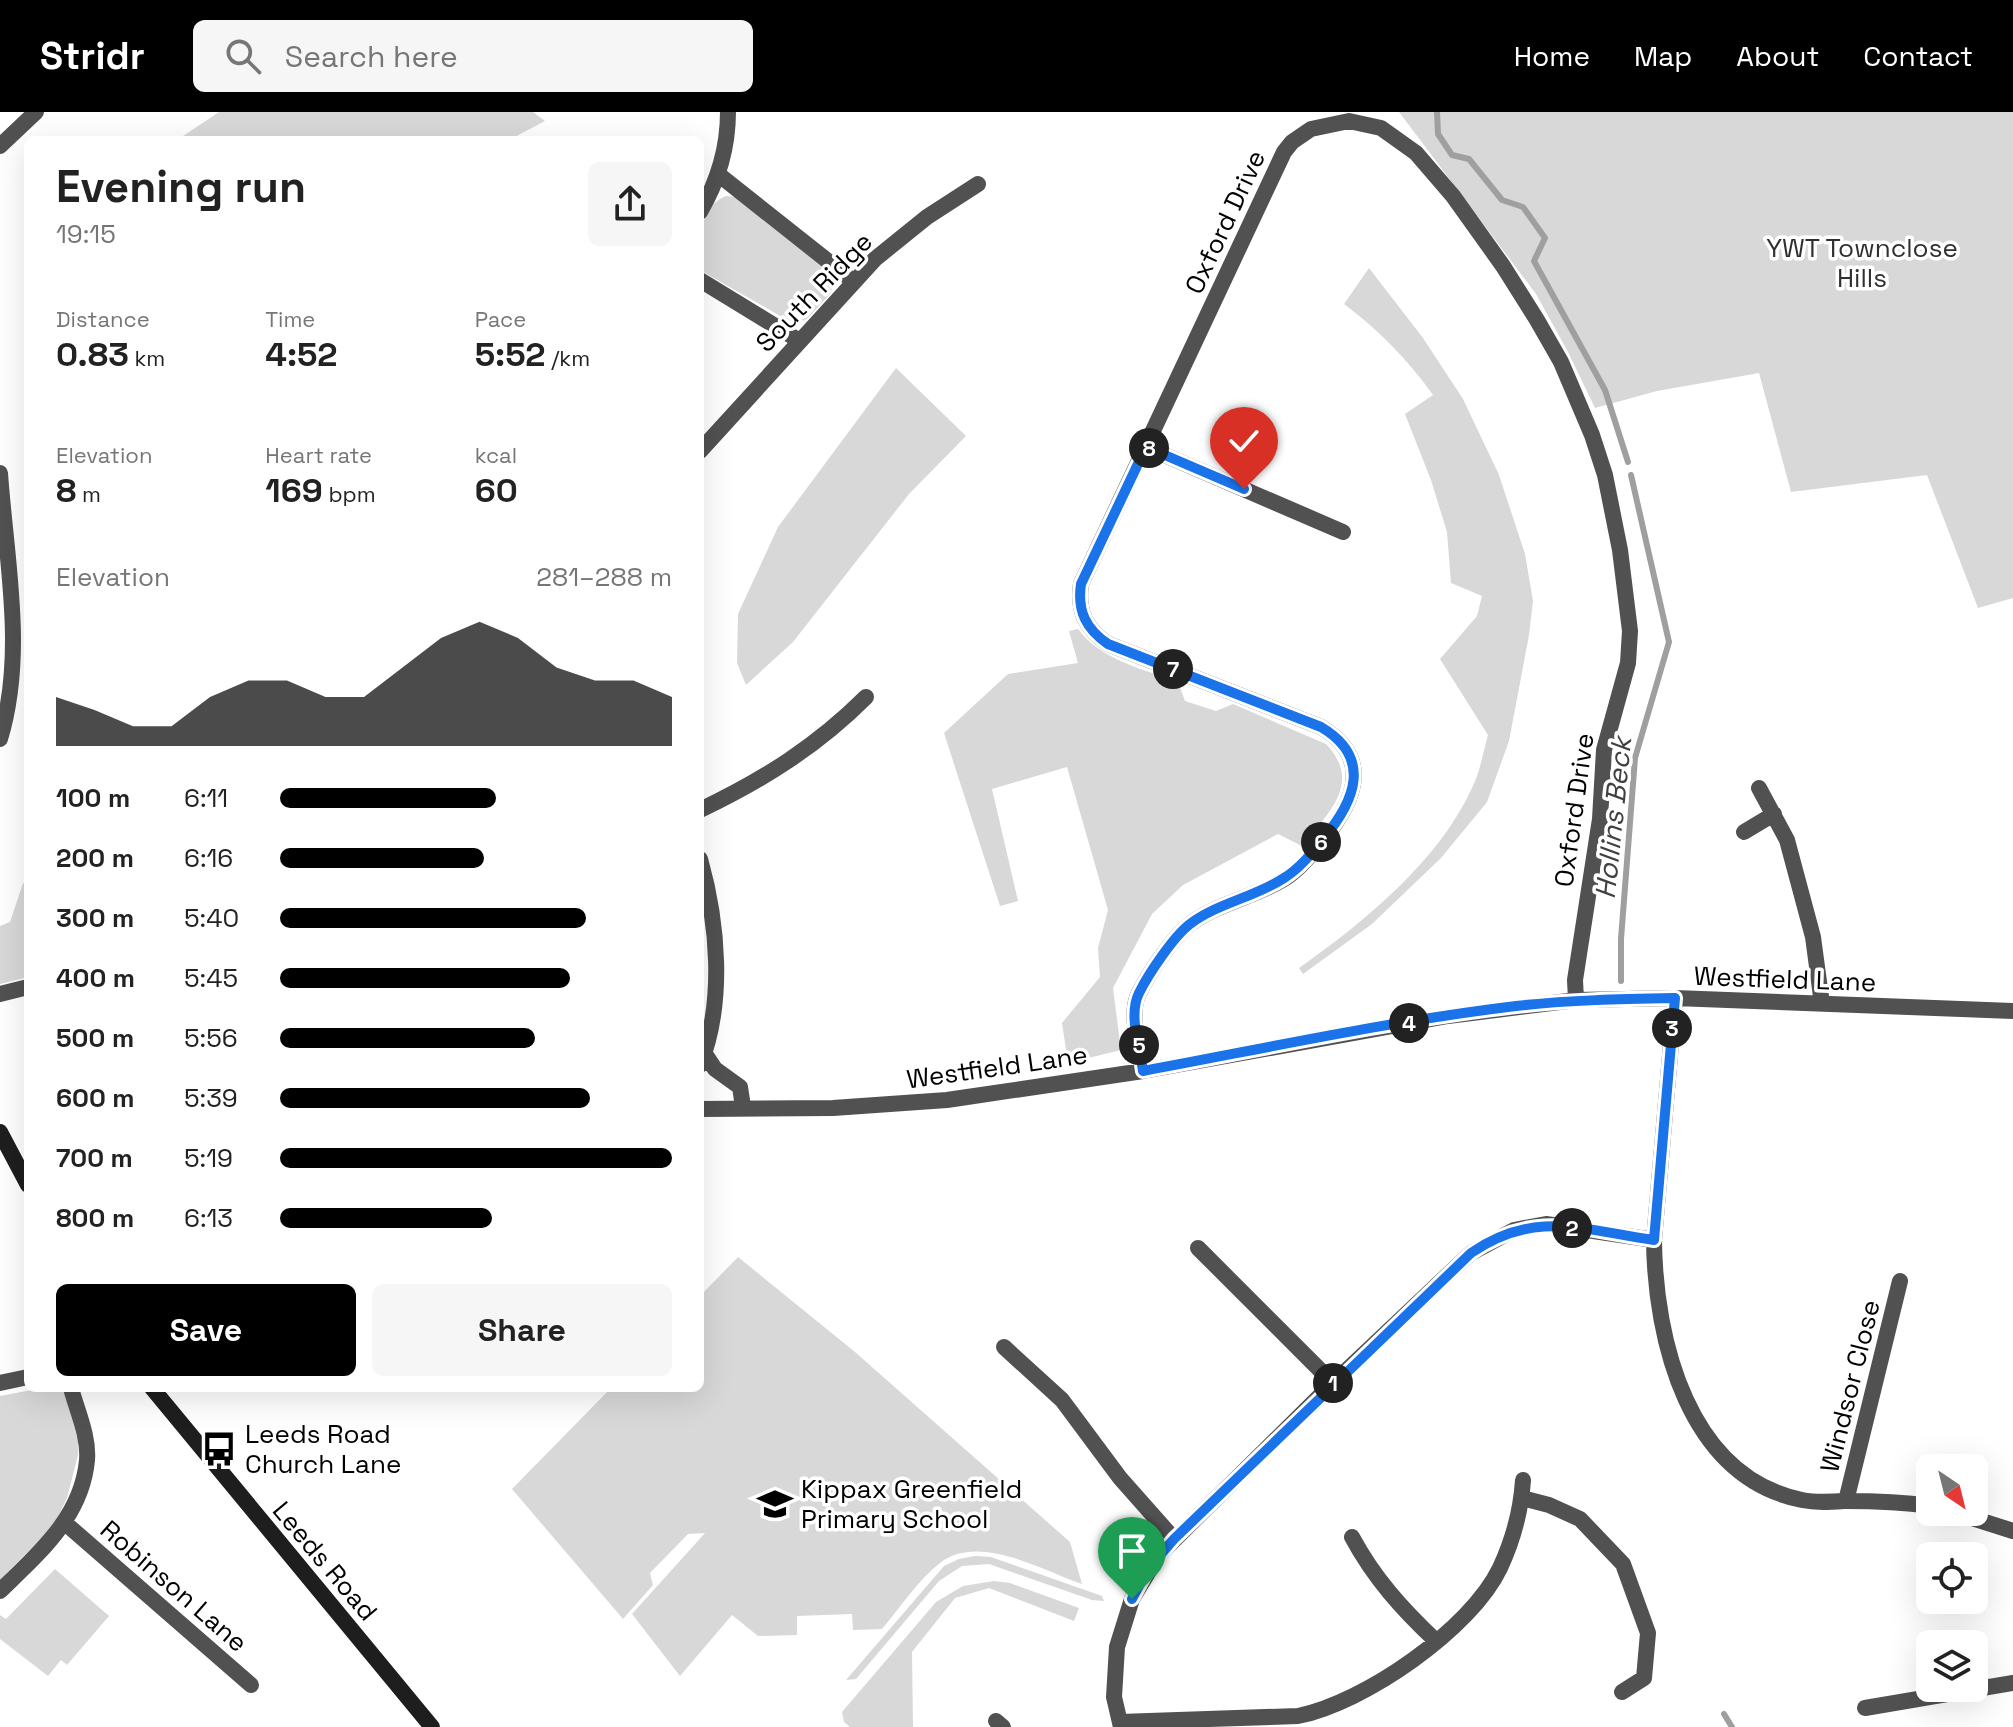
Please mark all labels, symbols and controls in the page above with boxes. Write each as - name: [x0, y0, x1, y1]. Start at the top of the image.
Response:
- search box: [193, 20, 753, 92]
- text: Stridr: [40, 32, 145, 80]
- icon: search: [221, 34, 265, 78]
- text: Search here: [285, 37, 458, 76]
- text: Home: [1514, 38, 1590, 74]
- text: Map: [1634, 38, 1692, 74]
- text: About: [1736, 38, 1819, 74]
- text: Contact: [1863, 38, 1973, 74]
- street label: Oxford Drive: [1177, 145, 1273, 299]
- text: Evening run: [56, 159, 306, 215]
- button: share: [588, 162, 672, 246]
- text: 19:15: [56, 217, 116, 251]
- street label: South Ridge: [748, 225, 880, 359]
- park label: YWT Townclose Hills: [1766, 231, 1958, 295]
- text: Distance: [56, 305, 150, 333]
- text: Time: [265, 305, 315, 333]
- text: Pace: [475, 305, 526, 333]
- text: 0.83: [56, 333, 129, 376]
- text: 4:52: [265, 333, 337, 376]
- text: 5:52: [475, 333, 546, 376]
- text: km: [129, 344, 165, 372]
- text: /km: [546, 344, 590, 372]
- pin: [1210, 407, 1278, 489]
- icon: check: [1222, 419, 1266, 463]
- pin: 8: [1129, 428, 1169, 468]
- text: 8: [1142, 434, 1156, 462]
- text: Elevation: [56, 441, 152, 469]
- text: Heart rate: [265, 441, 372, 469]
- text: kcal: [475, 441, 517, 469]
- text: 8: [56, 469, 76, 512]
- text: 169: [265, 469, 323, 512]
- text: 60: [475, 469, 518, 512]
- text: m: [76, 480, 101, 508]
- text: bpm: [323, 480, 376, 508]
- text: Elevation: [56, 560, 170, 594]
- text: 281–288 m: [536, 560, 672, 594]
- pin: 7: [1153, 649, 1193, 689]
- text: 7: [1167, 655, 1179, 683]
- street label: Oxford Drive: [1546, 731, 1602, 889]
- water label: Hollins Beck: [1587, 733, 1640, 901]
- text: 100 m: [56, 781, 130, 815]
- text: 6:11: [184, 781, 228, 815]
- pin: 6: [1301, 822, 1341, 862]
- text: 6: [1314, 828, 1328, 856]
- text: 200 m: [56, 841, 134, 875]
- text: 6:16: [184, 841, 233, 875]
- text: 300 m: [56, 901, 134, 935]
- text: 5:40: [184, 901, 239, 935]
- street label: Westfield Lane: [1693, 959, 1877, 999]
- text: 400 m: [56, 961, 135, 995]
- text: 5:45: [184, 961, 238, 995]
- pin: 4: [1389, 1003, 1429, 1043]
- pin: 3: [1652, 1008, 1692, 1048]
- text: 4: [1402, 1009, 1416, 1037]
- text: 3: [1665, 1014, 1679, 1042]
- text: 500 m: [56, 1021, 134, 1055]
- text: 5:56: [184, 1021, 238, 1055]
- pin: 5: [1119, 1025, 1159, 1065]
- text: 5: [1132, 1031, 1146, 1059]
- street label: Westfield Lane: [904, 1037, 1090, 1097]
- text: 600 m: [56, 1081, 135, 1115]
- text: 5:39: [184, 1081, 238, 1115]
- text: 700 m: [56, 1141, 133, 1175]
- text: 5:19: [184, 1141, 233, 1175]
- text: 800 m: [56, 1201, 134, 1235]
- text: 6:13: [184, 1201, 233, 1235]
- pin: 2: [1552, 1208, 1592, 1248]
- text: 2: [1565, 1214, 1579, 1242]
- button: Save: [56, 1284, 356, 1376]
- button: Share: [372, 1284, 672, 1376]
- street label: Windsor Close: [1812, 1296, 1888, 1476]
- pin: 1: [1313, 1363, 1353, 1403]
- text: 1: [1328, 1369, 1338, 1397]
- place label: Leeds Road Church Lane: [245, 1417, 401, 1481]
- bus stop icon: Leeds Road Church Lane: [200, 1430, 238, 1468]
- north arrow: [1916, 1454, 1988, 1526]
- map controls: [1916, 1454, 1988, 1702]
- place label: Kippax Greenfield Primary School: [801, 1472, 1022, 1536]
- school or university icon: Kippax Greenfield Primary School: [756, 1485, 794, 1523]
- street label: Leeds Road: [265, 1494, 385, 1628]
- street label: Robinson Lane: [93, 1513, 255, 1659]
- pin: [1098, 1517, 1166, 1599]
- icon: arrive: [1110, 1529, 1154, 1573]
- button: locate: [1916, 1542, 1988, 1614]
- button: layers: [1916, 1630, 1988, 1702]

